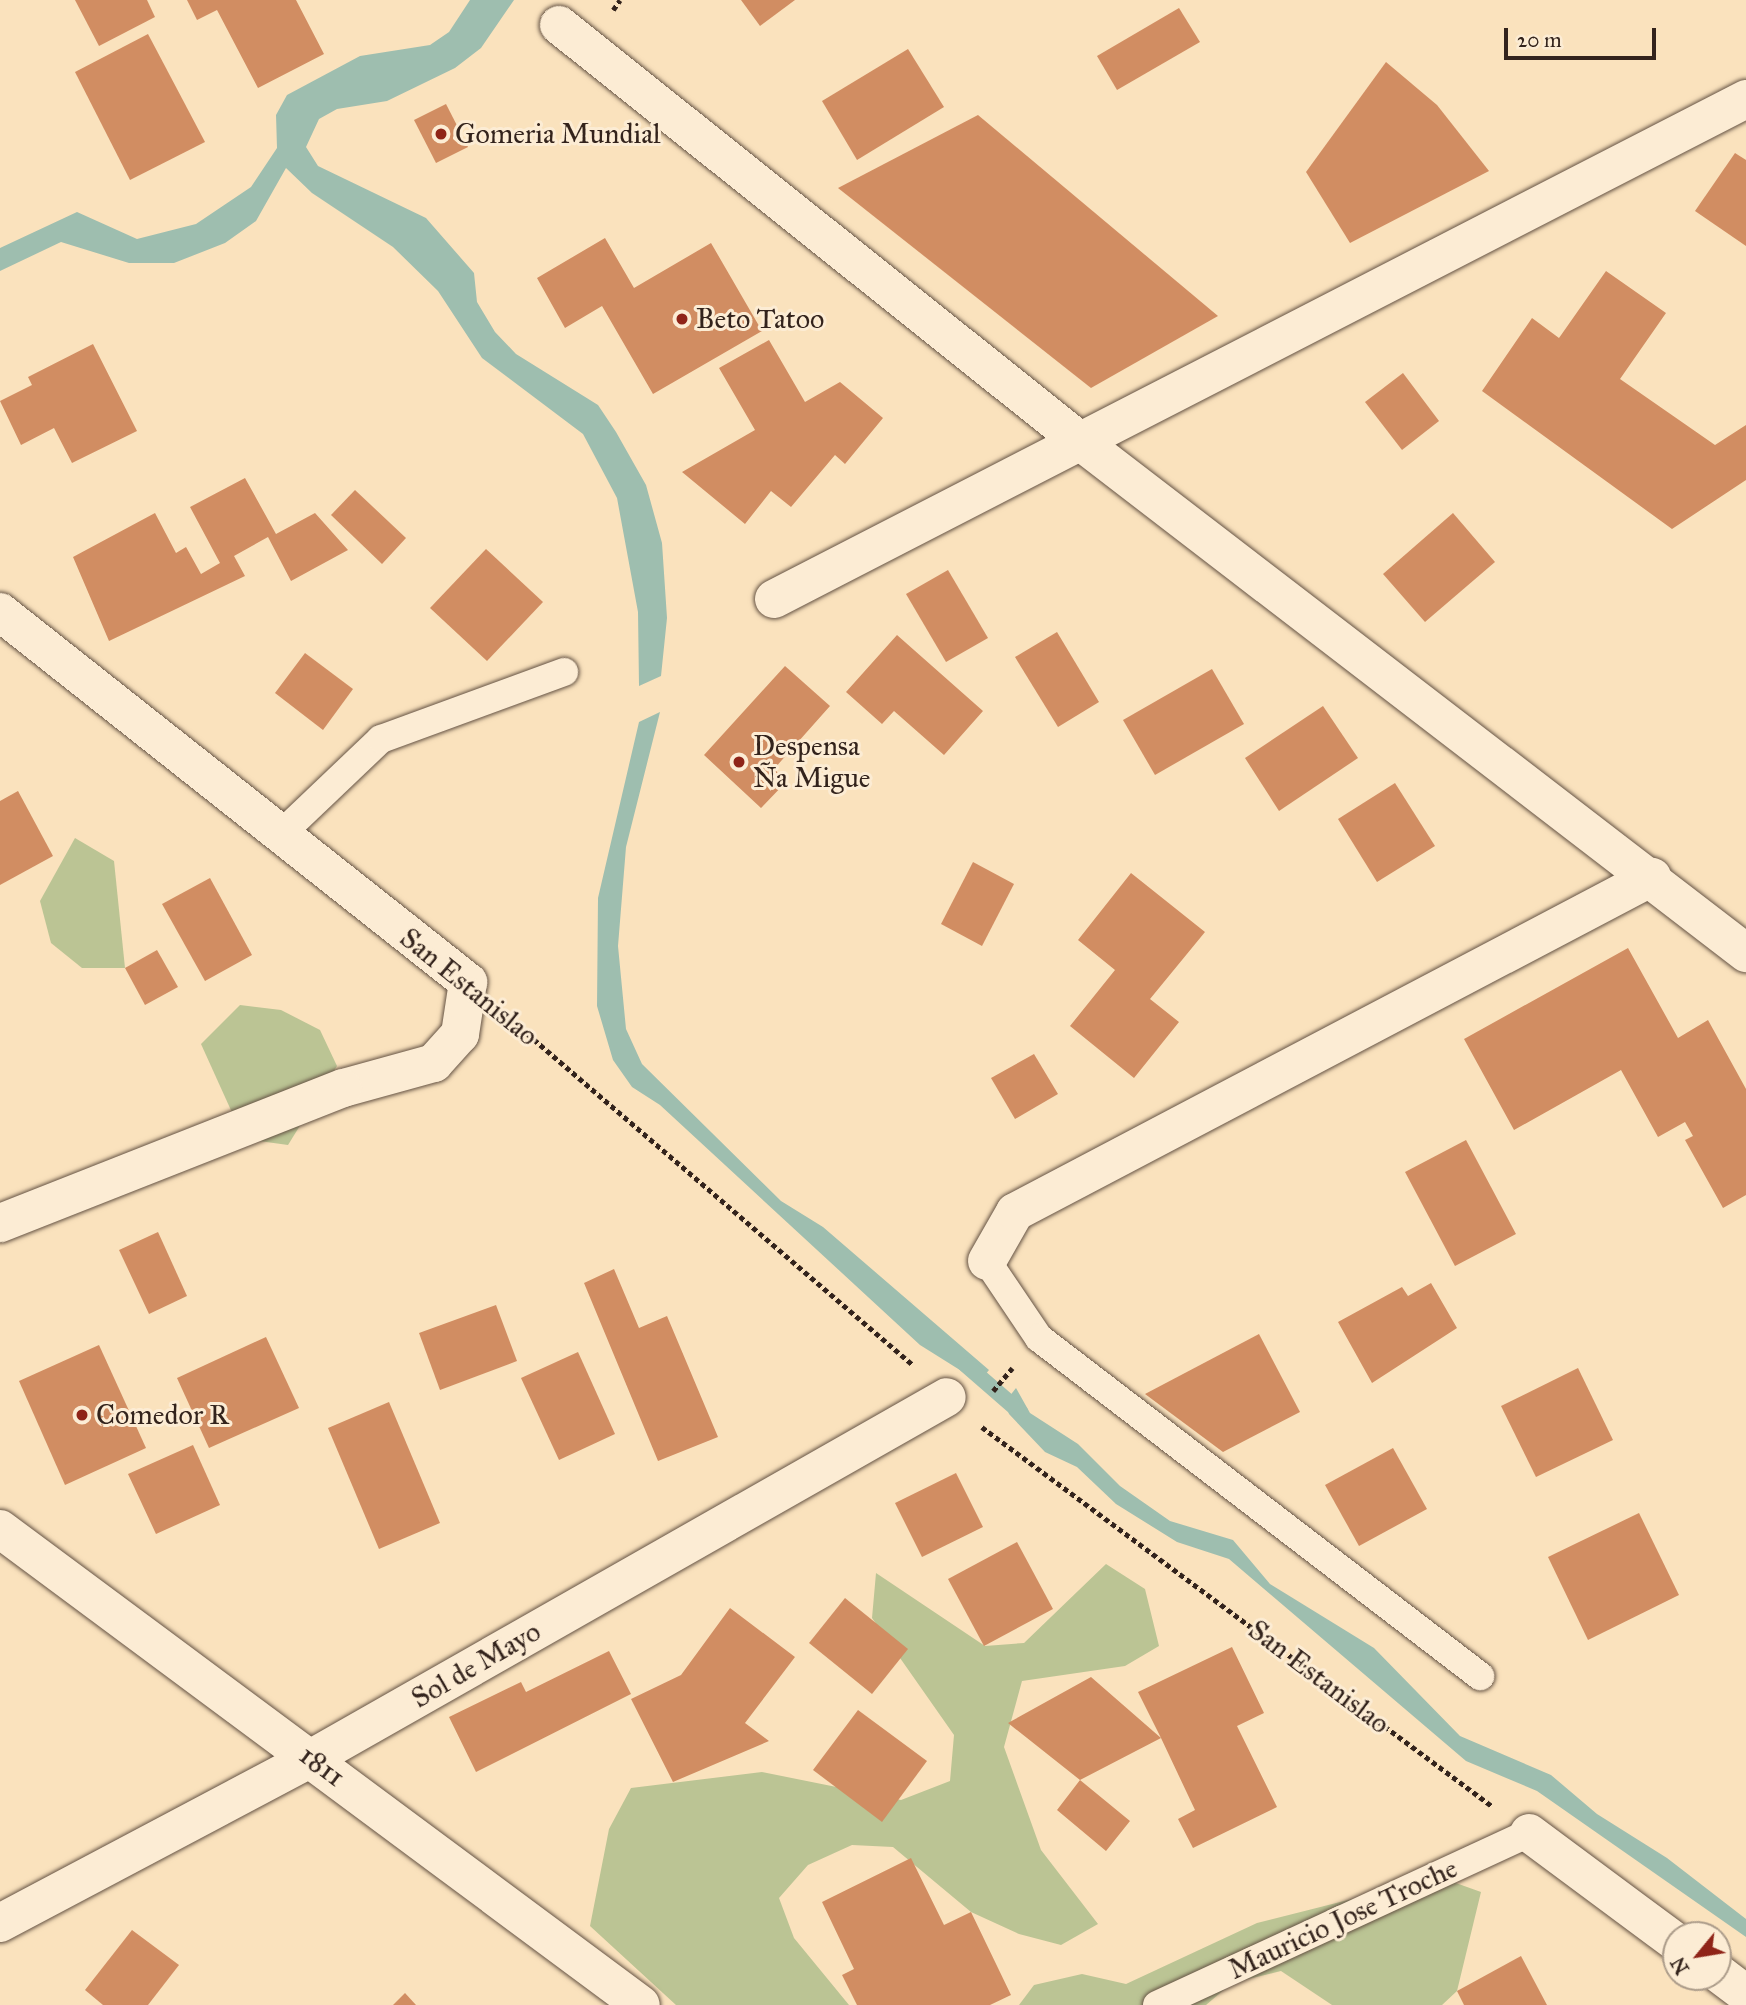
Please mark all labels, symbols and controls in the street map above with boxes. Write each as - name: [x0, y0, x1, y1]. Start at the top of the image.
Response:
- scale bar: [1508, 14, 1660, 58]
- text: 20 m: [1517, 27, 1562, 53]
- place label: Gomeria Mundial: [455, 117, 661, 151]
- marker: Gomeria Mundial: [433, 126, 449, 142]
- place label: Beto Tatoo: [696, 302, 824, 336]
- marker: Beto Tatoo: [674, 311, 690, 327]
- place label: Despensa Ña Migue: [753, 729, 870, 795]
- marker: Despensa Ña Migue: [731, 754, 747, 770]
- street label: San Estanislao: [393, 921, 545, 1053]
- place label: Comedor R: [96, 1398, 229, 1432]
- marker: Comedor R: [74, 1407, 90, 1423]
- street label: San Estanislao: [1242, 1613, 1396, 1741]
- street label: Sol de Mayo: [406, 1615, 546, 1715]
- street label: 1811: [293, 1738, 351, 1794]
- street label: Mauricio Jose Troche: [1223, 1851, 1463, 1987]
- north arrow: [1662, 1921, 1732, 1991]
- text: N: [1666, 1953, 1694, 1978]

